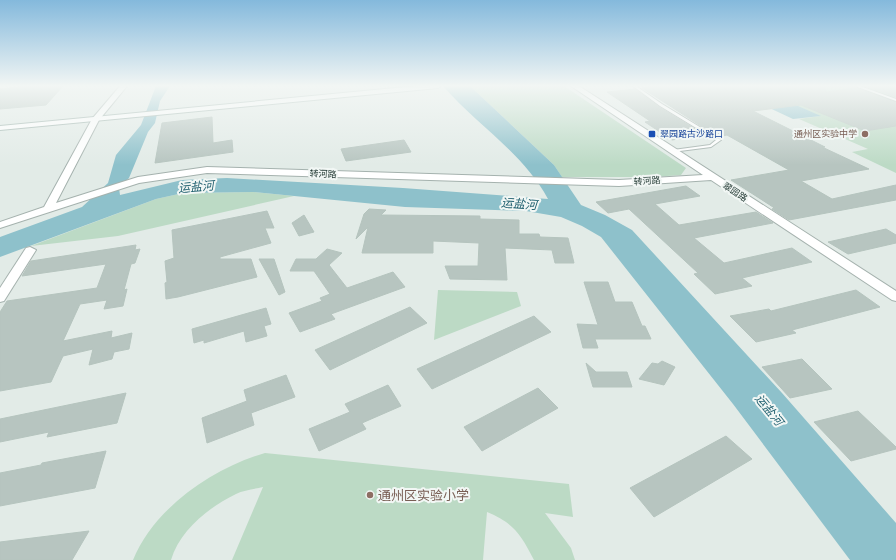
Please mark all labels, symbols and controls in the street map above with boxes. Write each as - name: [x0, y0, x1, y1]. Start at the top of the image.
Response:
- place label: 翠园路古沙路口: [660, 127, 723, 140]
- place label: 通州区实验中学: [794, 127, 857, 140]
- marker: 翠园路古沙路口: [647, 129, 657, 139]
- marker: 通州区实验中学: [860, 129, 870, 139]
- street label: 转河路: [309, 167, 337, 180]
- street label: 转河路: [633, 173, 661, 188]
- water label: 运盐河: [177, 176, 217, 197]
- street label: 翠园路: [720, 179, 750, 204]
- water label: 运盐河: [500, 194, 540, 213]
- water label: 运盐河: [751, 390, 789, 431]
- place label: 通州区实验小学: [378, 486, 469, 504]
- marker: 通州区实验小学: [365, 490, 375, 500]

